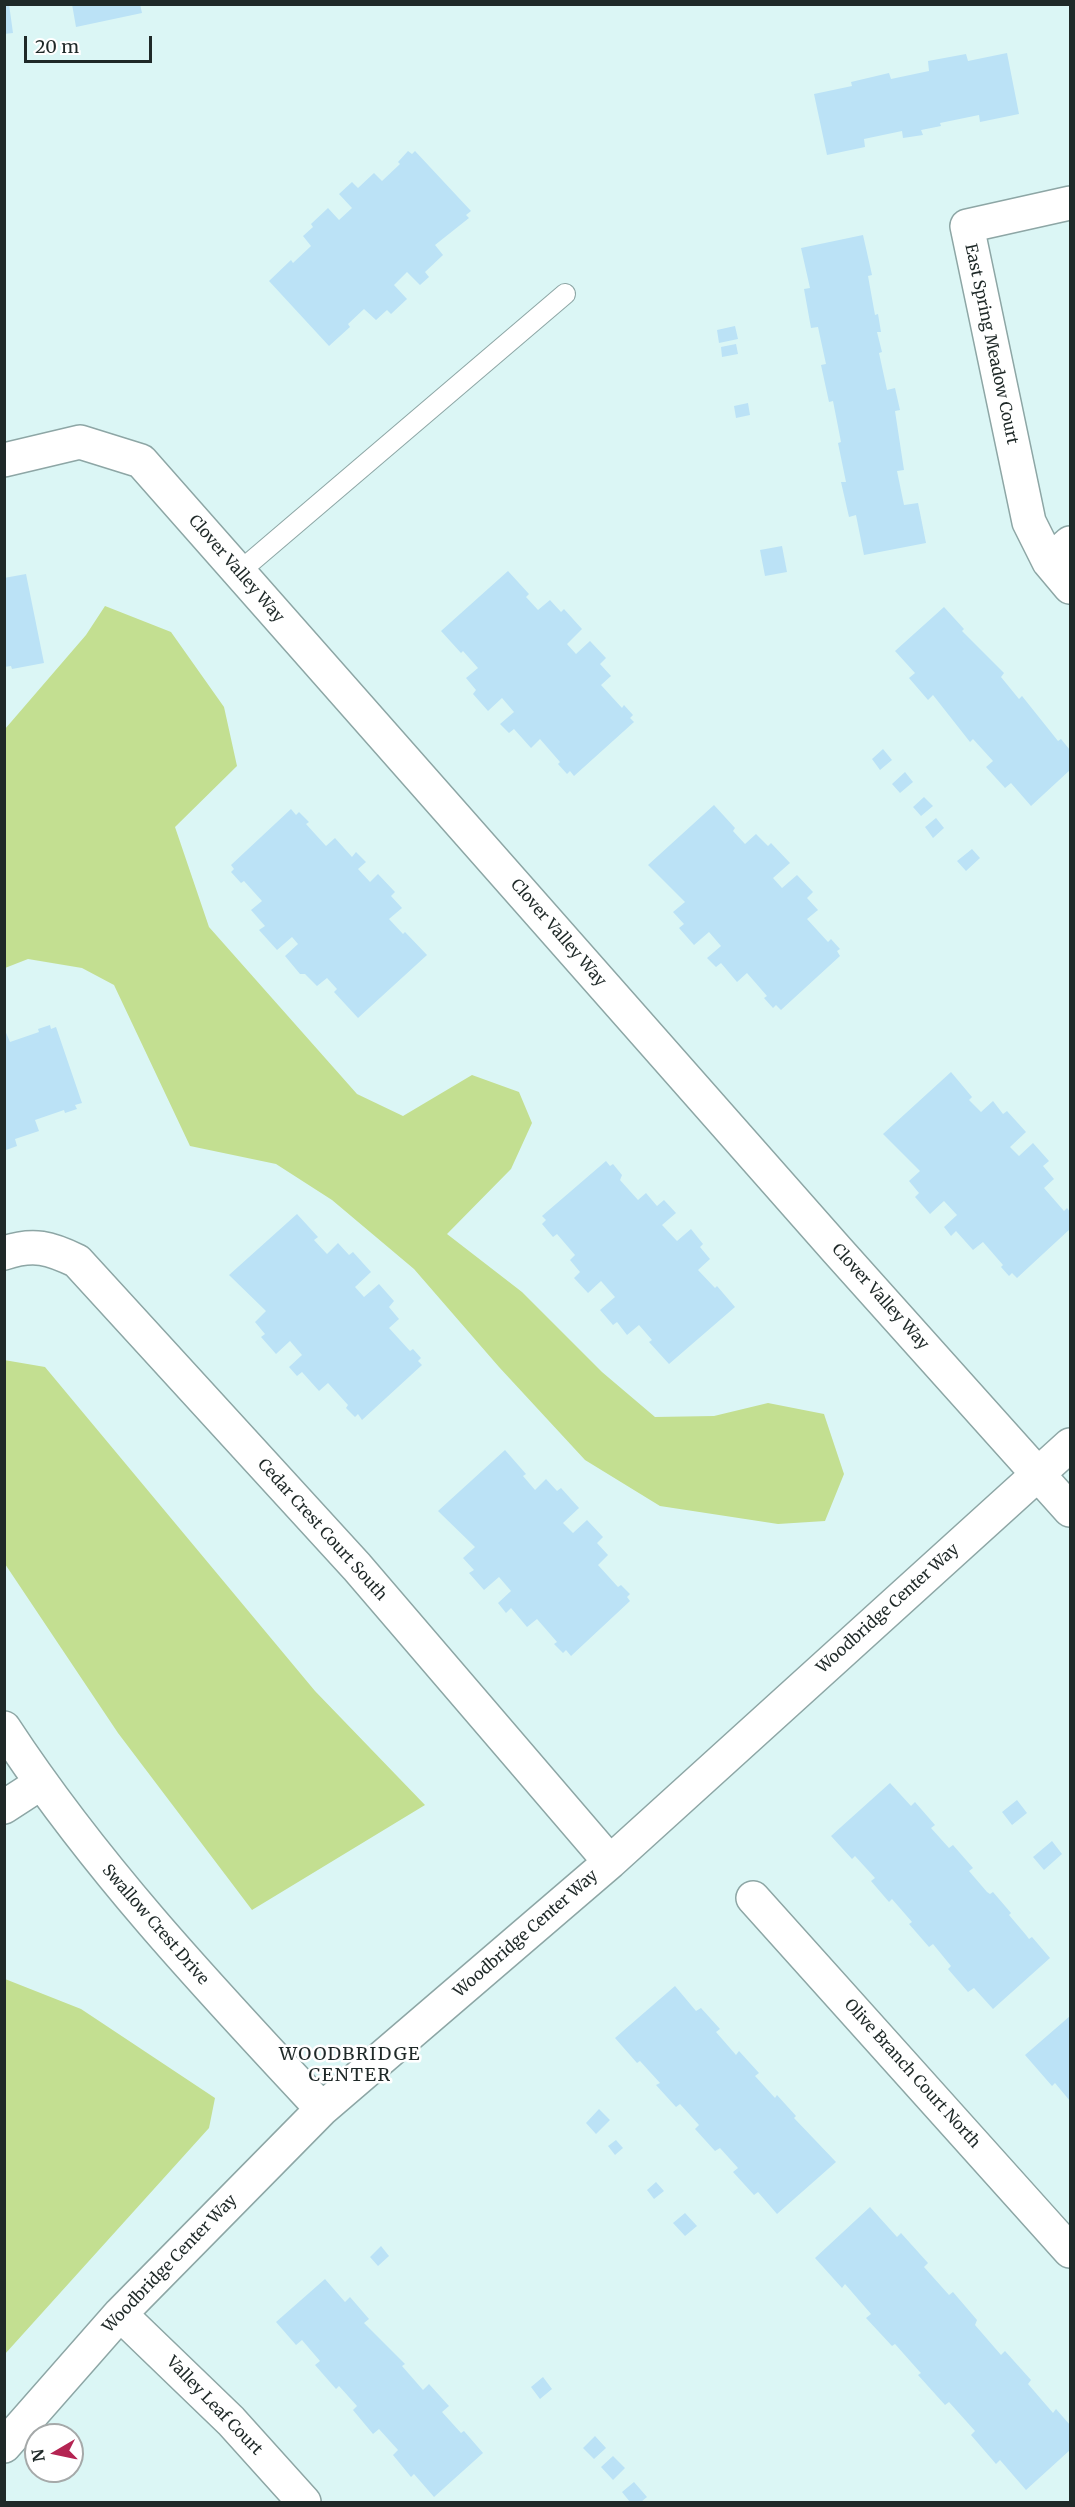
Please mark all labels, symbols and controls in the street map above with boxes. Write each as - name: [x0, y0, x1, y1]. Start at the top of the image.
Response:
- scale bar: [27, 24, 154, 62]
- text: 20 m: [35, 35, 79, 58]
- street label: East Spring Meadow Court: [960, 242, 1022, 446]
- street label: Clover Valley Way: [184, 512, 288, 626]
- street label: Clover Valley Way: [506, 876, 610, 990]
- street label: Clover Valley Way: [827, 1240, 933, 1354]
- street label: Cedar Crest Court South: [253, 1455, 391, 1605]
- street label: Woodbridge Center Way: [813, 1540, 963, 1678]
- street label: Swallow Crest Drive: [98, 1861, 212, 1989]
- street label: Woodbridge Center Way: [450, 1866, 602, 2002]
- street label: Olive Branch Court North: [840, 1996, 984, 2152]
- district label: WOODBRIDGE CENTER: [279, 2044, 421, 2086]
- street label: Woodbridge Center Way: [99, 2191, 241, 2337]
- street label: Valley Leaf Court: [162, 2353, 266, 2459]
- north arrow: [24, 2423, 84, 2483]
- text: N: [27, 2448, 49, 2463]

